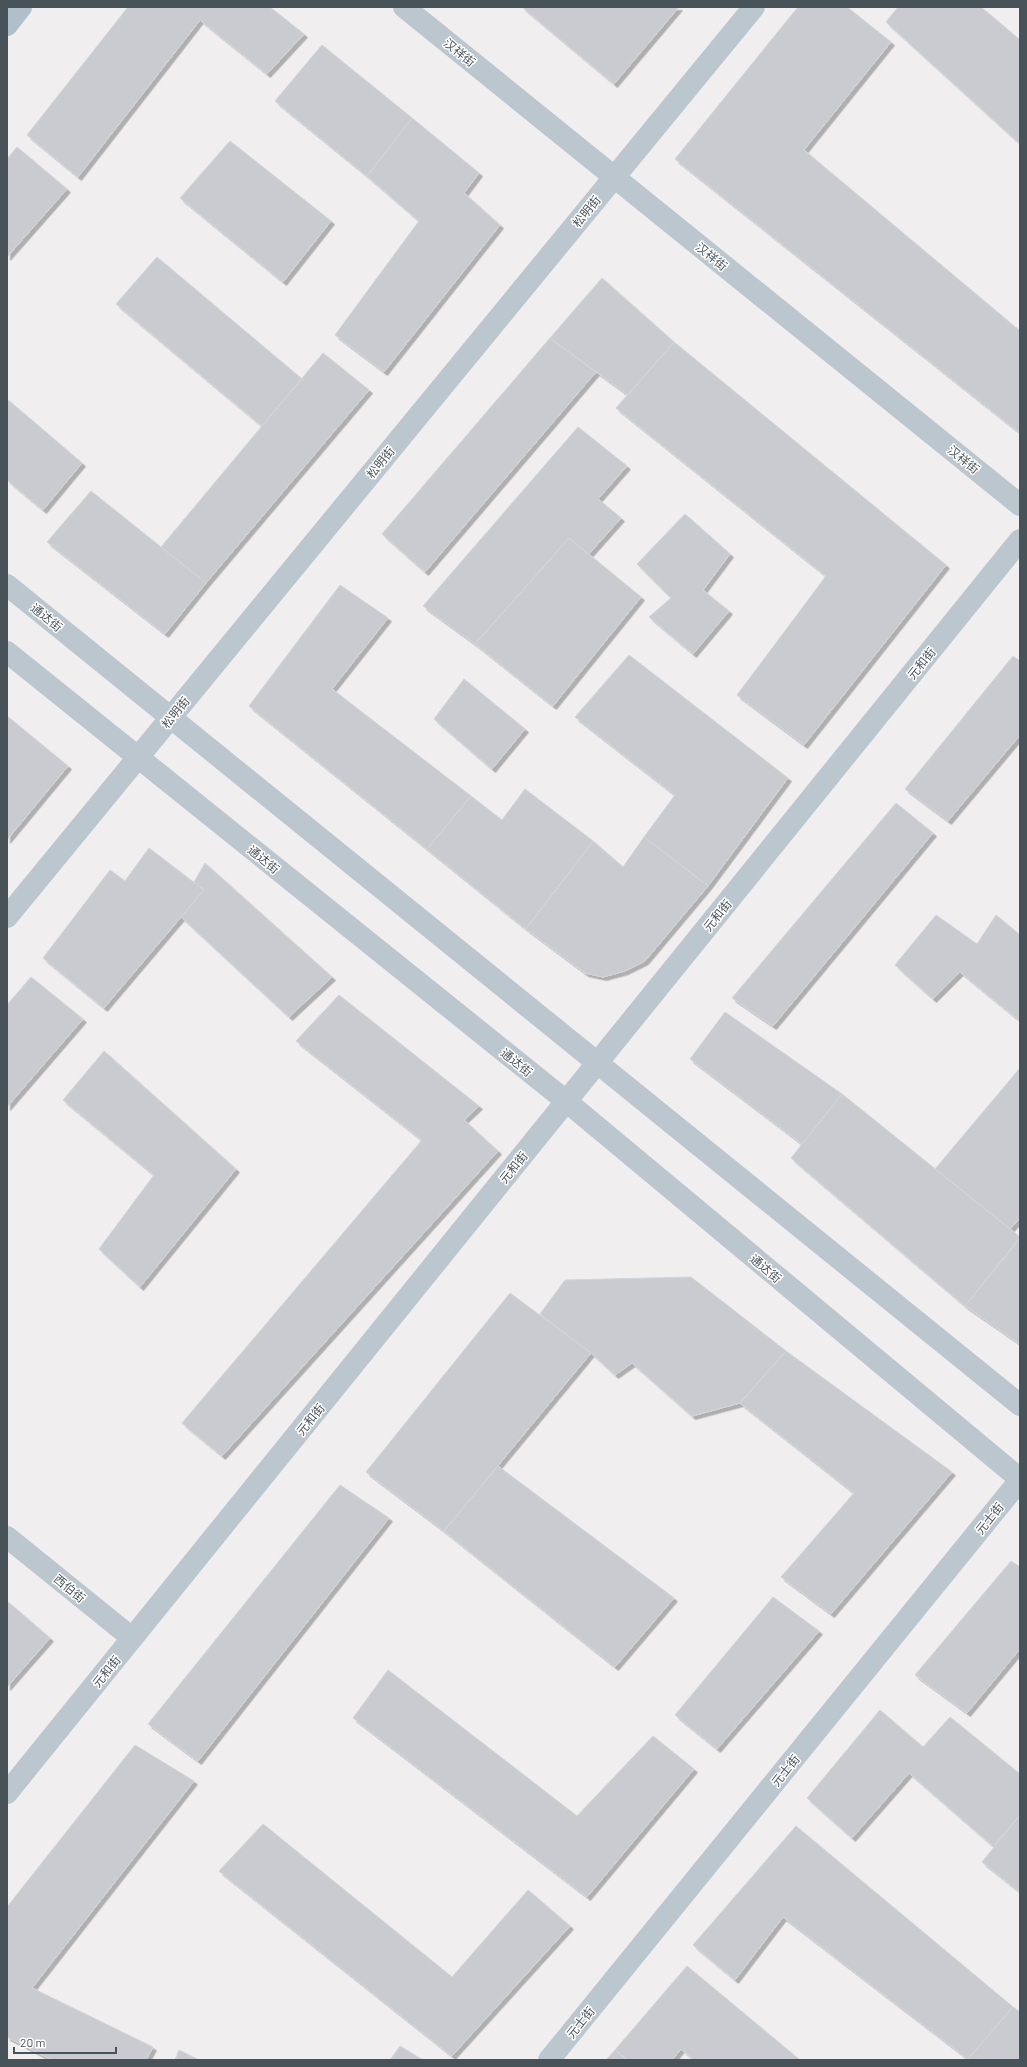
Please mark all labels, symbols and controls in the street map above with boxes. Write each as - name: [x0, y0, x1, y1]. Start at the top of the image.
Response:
- street label: 汉祥街: [442, 35, 478, 69]
- street label: 松明街: [569, 193, 603, 229]
- street label: 汉祥街: [694, 239, 730, 273]
- street label: 汉祥街: [946, 442, 982, 476]
- street label: 松明街: [363, 444, 397, 480]
- street label: 通达街: [29, 600, 65, 634]
- street label: 元和街: [904, 645, 938, 681]
- street label: 松明街: [158, 694, 192, 730]
- street label: 通达街: [246, 842, 282, 876]
- street label: 元和街: [700, 897, 734, 933]
- street label: 通达街: [499, 1045, 535, 1079]
- street label: 元和街: [496, 1149, 530, 1185]
- street label: 通达街: [748, 1251, 784, 1285]
- street label: 元和街: [293, 1401, 327, 1437]
- street label: 元士街: [972, 1500, 1006, 1536]
- street label: 西伯街: [52, 1571, 88, 1605]
- street label: 元和街: [89, 1653, 123, 1689]
- street label: 元士街: [768, 1752, 802, 1788]
- street label: 元士街: [563, 2004, 597, 2040]
- scale bar: [14, 2029, 116, 2055]
- text: 20 m: [20, 2035, 46, 2049]

